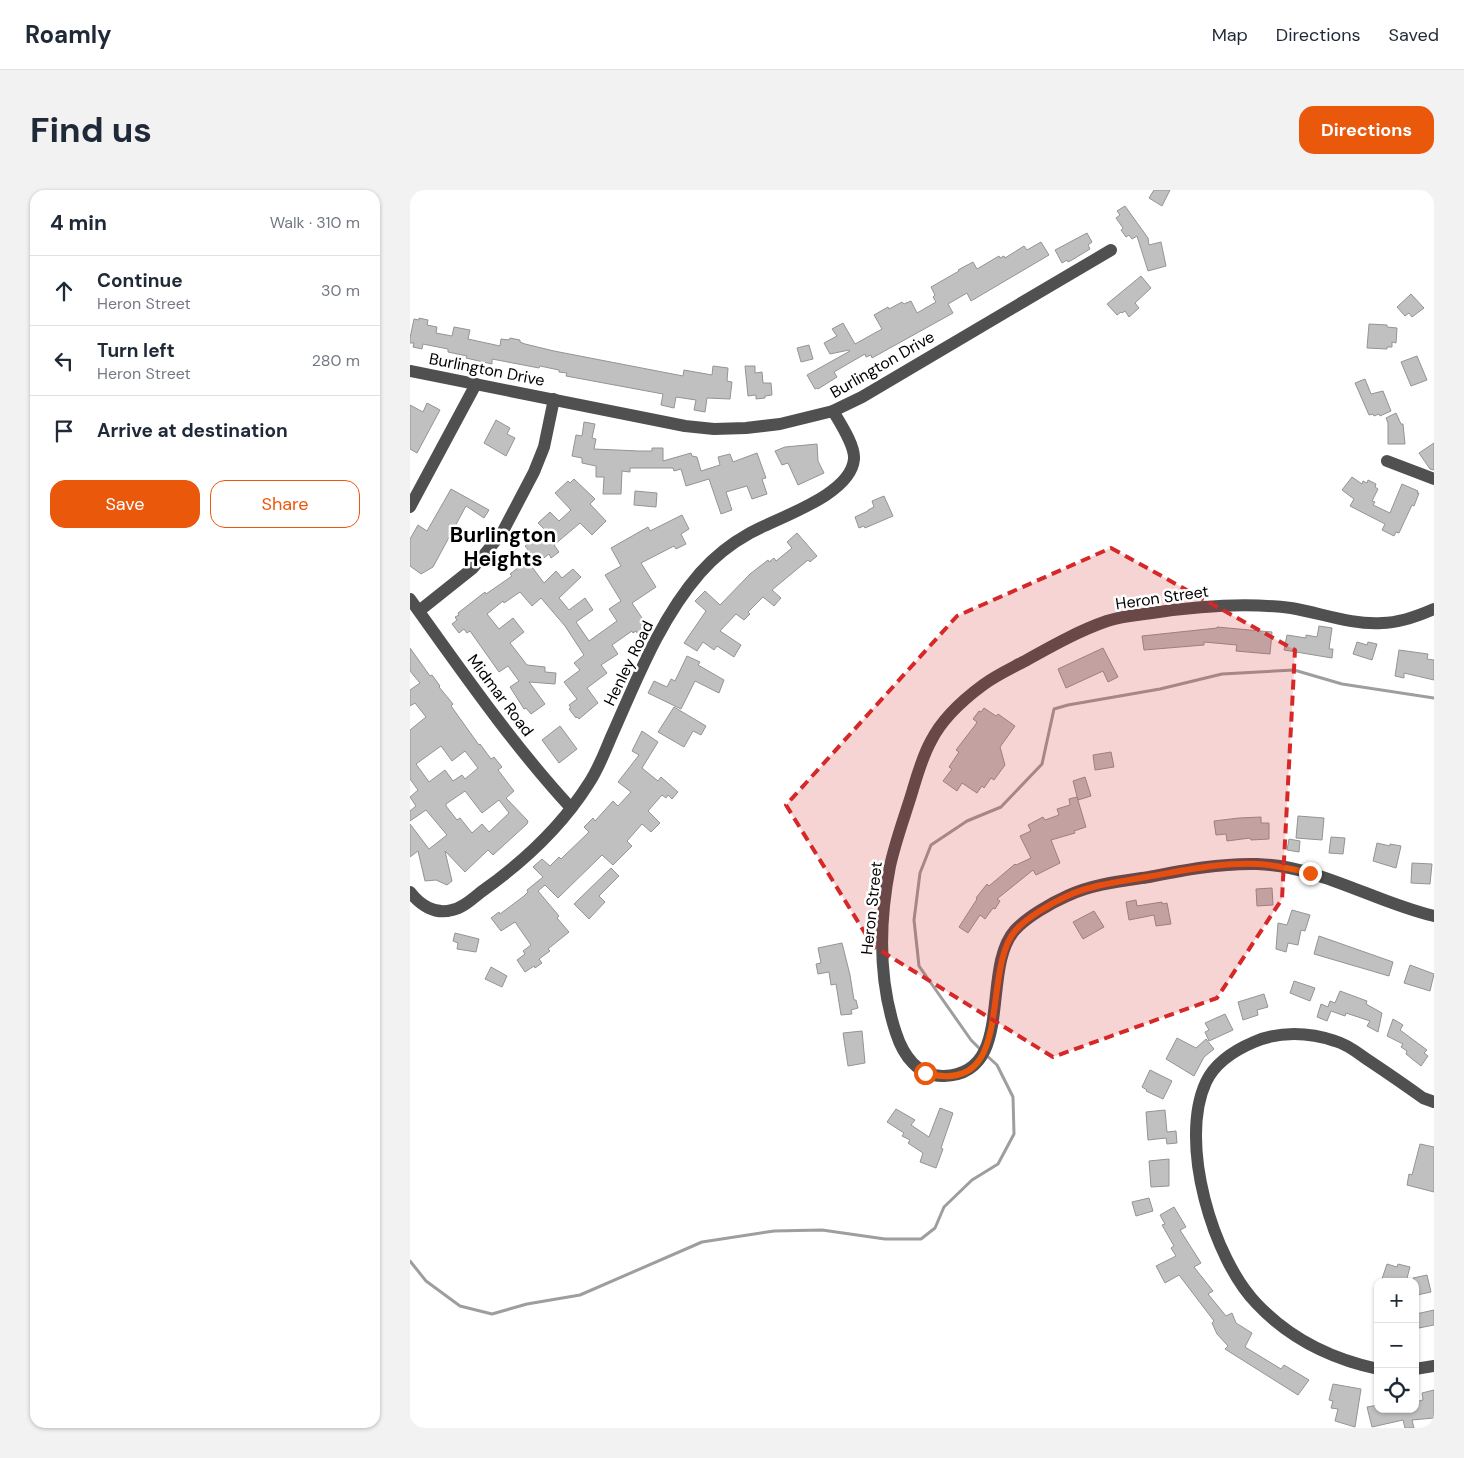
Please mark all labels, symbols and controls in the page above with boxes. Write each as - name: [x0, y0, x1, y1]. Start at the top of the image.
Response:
- text: Roamly: [25, 19, 112, 50]
- text: Map: [1212, 23, 1248, 47]
- text: Directions: [1276, 23, 1361, 47]
- text: Saved: [1389, 23, 1439, 47]
- button: Directions: [1299, 106, 1434, 154]
- text: Find us: [30, 107, 152, 153]
- text: 4 min: [50, 209, 107, 237]
- text: Walk · 310 m: [270, 212, 360, 233]
- text: Continue: [97, 268, 183, 293]
- icon: ahead: [50, 277, 78, 305]
- text: 30 m: [321, 280, 360, 301]
- text: Heron Street: [97, 293, 191, 314]
- street label: Burlington Drive: [826, 326, 938, 403]
- text: Turn left: [97, 338, 175, 363]
- icon: left: [50, 347, 78, 375]
- street label: Burlington Drive: [427, 348, 546, 391]
- text: 280 m: [312, 350, 360, 371]
- text: Heron Street: [97, 363, 191, 384]
- icon: arrive: [50, 417, 78, 445]
- text: Arrive at destination: [97, 418, 288, 443]
- button: Save: [50, 480, 200, 528]
- button: Share: [210, 480, 360, 528]
- district label: Burlington Heights: [450, 521, 556, 573]
- street label: Heron Street: [1114, 581, 1210, 614]
- street label: Henley Road: [599, 617, 658, 709]
- street label: Midmar Road: [463, 650, 538, 741]
- street label: Heron Street: [856, 860, 887, 956]
- route end: [1299, 862, 1322, 885]
- route start: [914, 1062, 937, 1085]
- map controls: [1374, 1278, 1419, 1413]
- button: +: [1374, 1278, 1419, 1323]
- button: −: [1374, 1323, 1419, 1368]
- button: locate: [1374, 1368, 1419, 1413]

